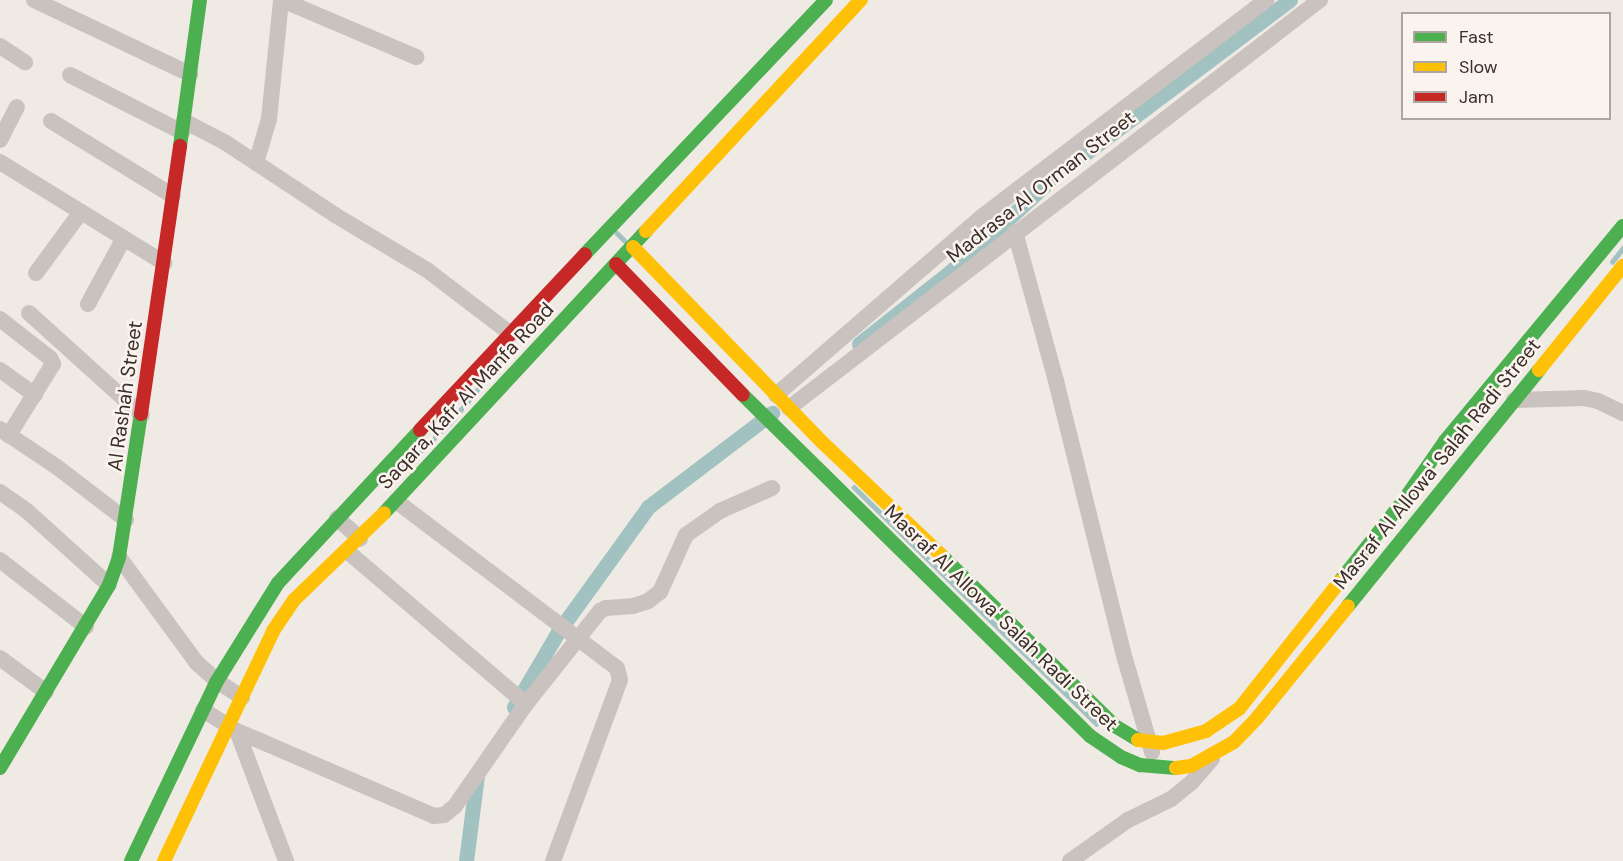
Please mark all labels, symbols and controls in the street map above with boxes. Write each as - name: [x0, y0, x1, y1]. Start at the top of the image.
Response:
- legend: [1401, 12, 1611, 120]
- text: Fast: [1459, 25, 1494, 49]
- text: Slow: [1459, 55, 1498, 79]
- text: Jam: [1459, 85, 1494, 109]
- street label: Madrasa Al Orman Street: [942, 106, 1140, 268]
- street label: Saqara, Kafr Al Manfa Road: [373, 298, 559, 494]
- street label: Al Rashah Street: [103, 319, 147, 473]
- street label: Masraf Al Allowa' Salah Radi Street: [1328, 334, 1546, 594]
- street label: Masraf Al Allowa' Salah Radi Street: [879, 500, 1123, 736]

